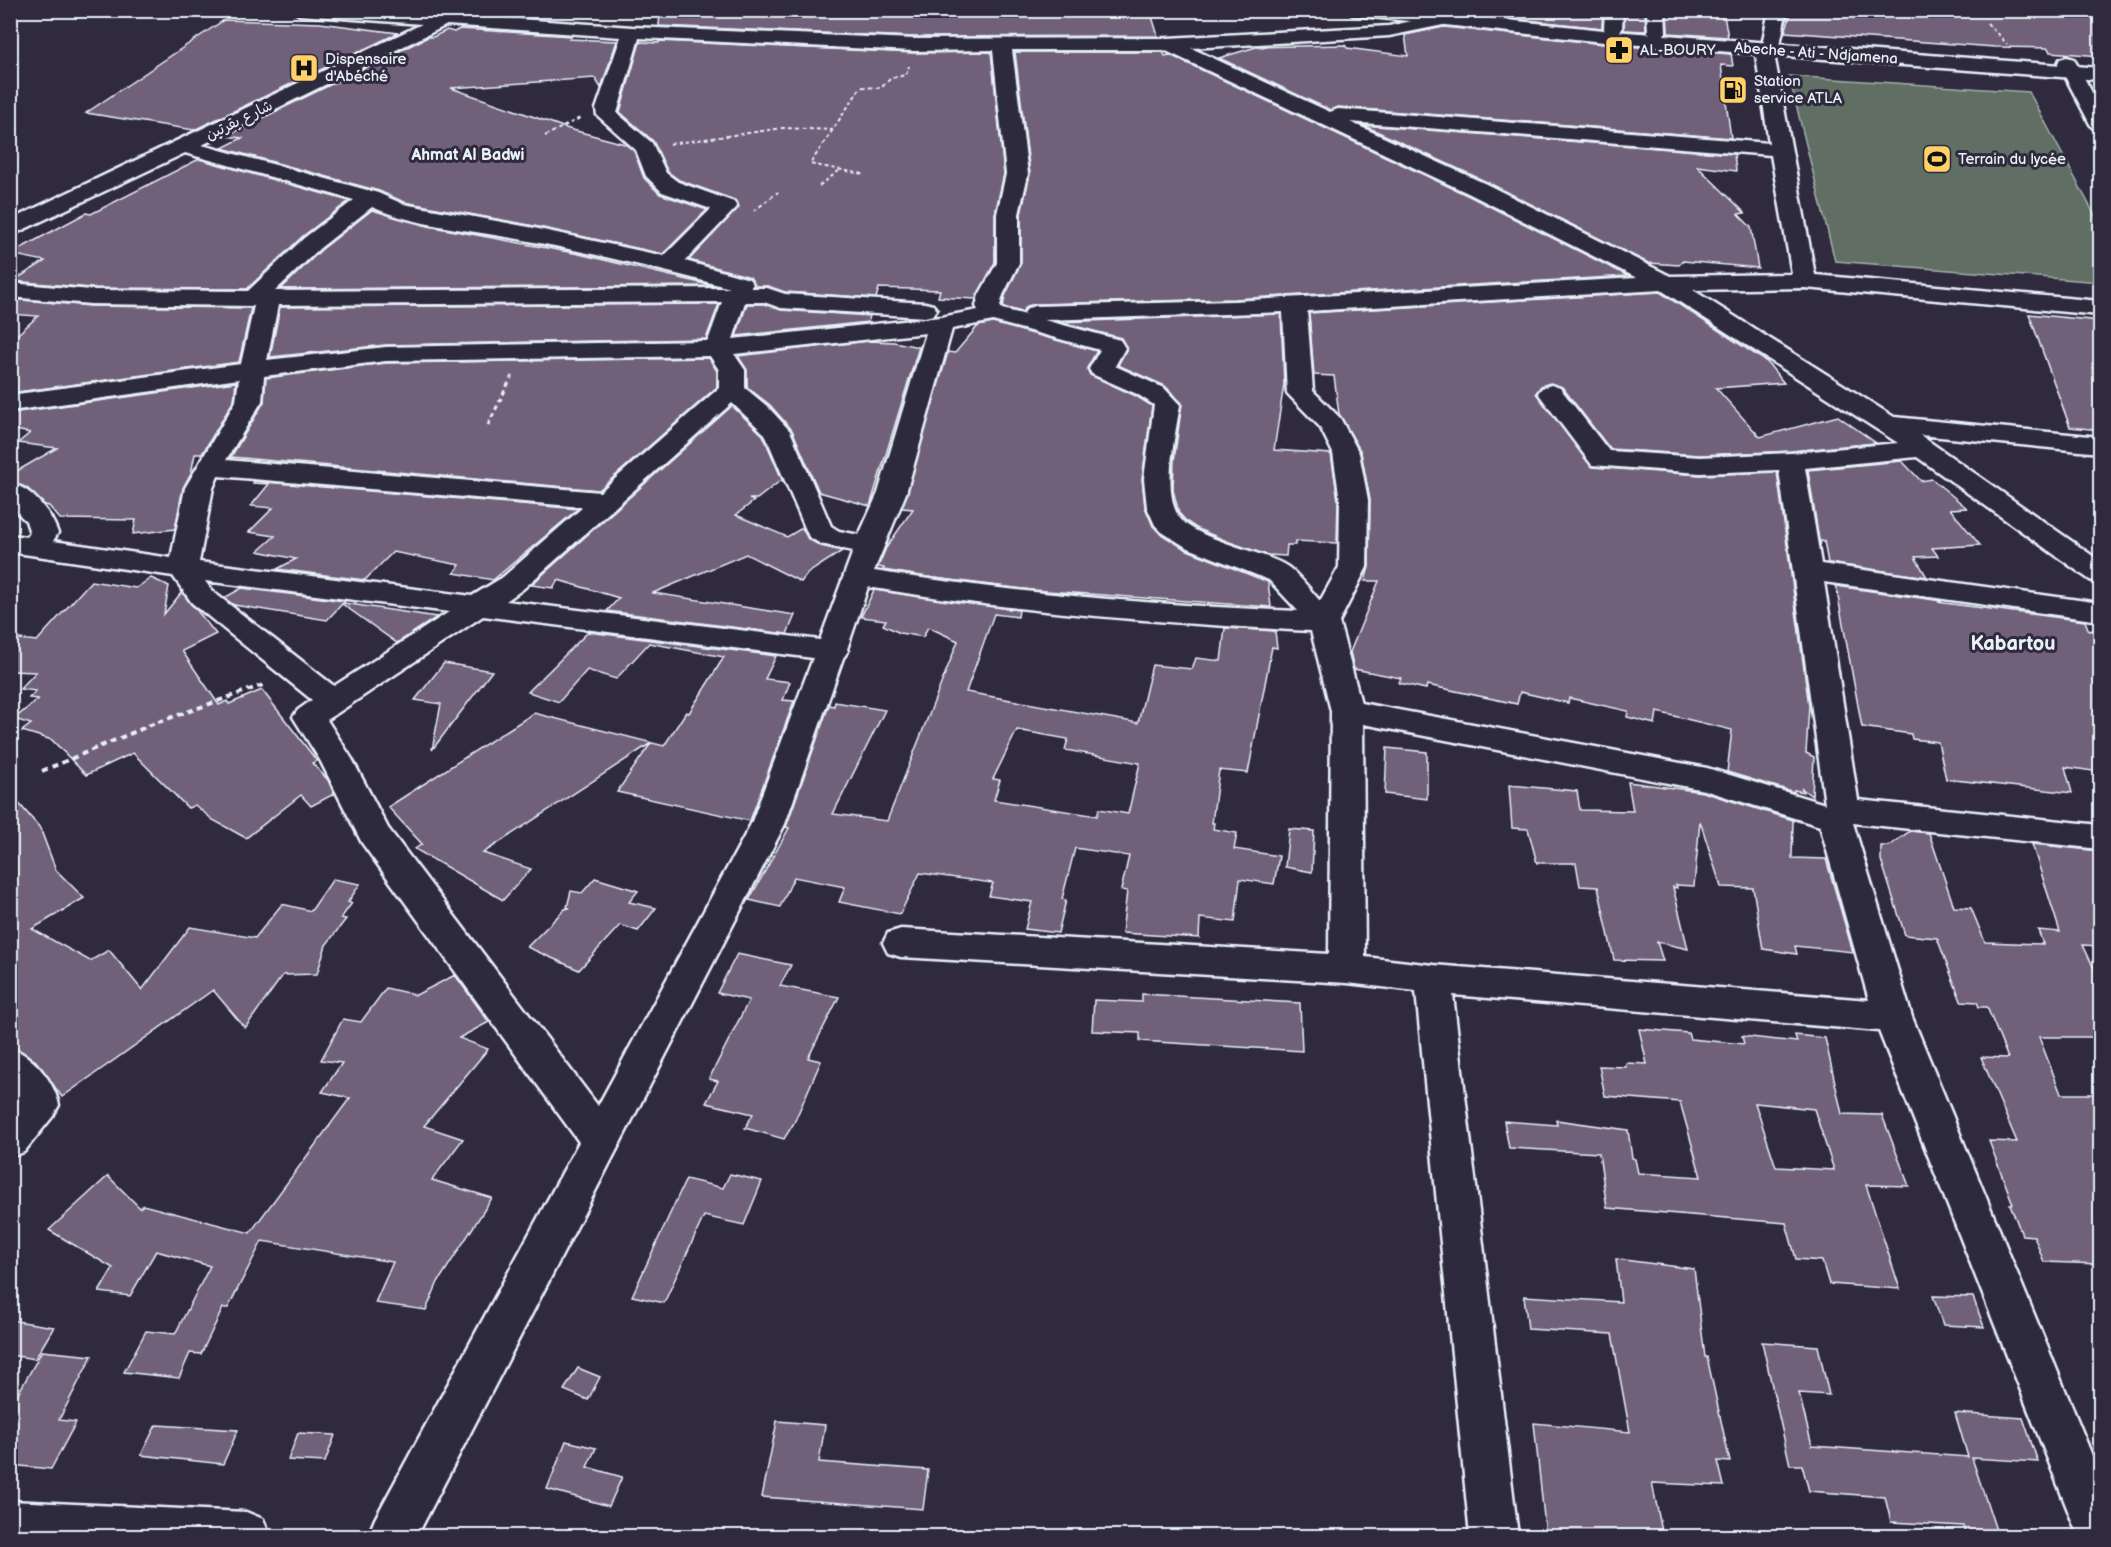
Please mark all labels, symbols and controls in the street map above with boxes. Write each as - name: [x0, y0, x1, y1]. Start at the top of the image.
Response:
- pharmacy icon: AL-BOURY: [1603, 34, 1635, 66]
- street label: Abeche - Ati - Ndjamena: [1734, 38, 1898, 69]
- place label: AL-BOURY: [1640, 41, 1716, 60]
- place label: Dispensaire d'Abéché: [325, 50, 406, 86]
- hospital icon: Dispensaire d'Abéché: [288, 52, 320, 84]
- place label: Station service ATLA: [1754, 72, 1843, 108]
- fuel station icon: Station service ATLA: [1717, 74, 1749, 106]
- street label: شارع بقرتين: [203, 96, 276, 145]
- sports icon: Terrain du lycée: [1921, 143, 1953, 175]
- district label: Ahmat Al Badwi: [411, 146, 524, 165]
- place label: Terrain du lycée: [1958, 150, 2066, 169]
- district label: Kabartou: [1971, 632, 2055, 656]

